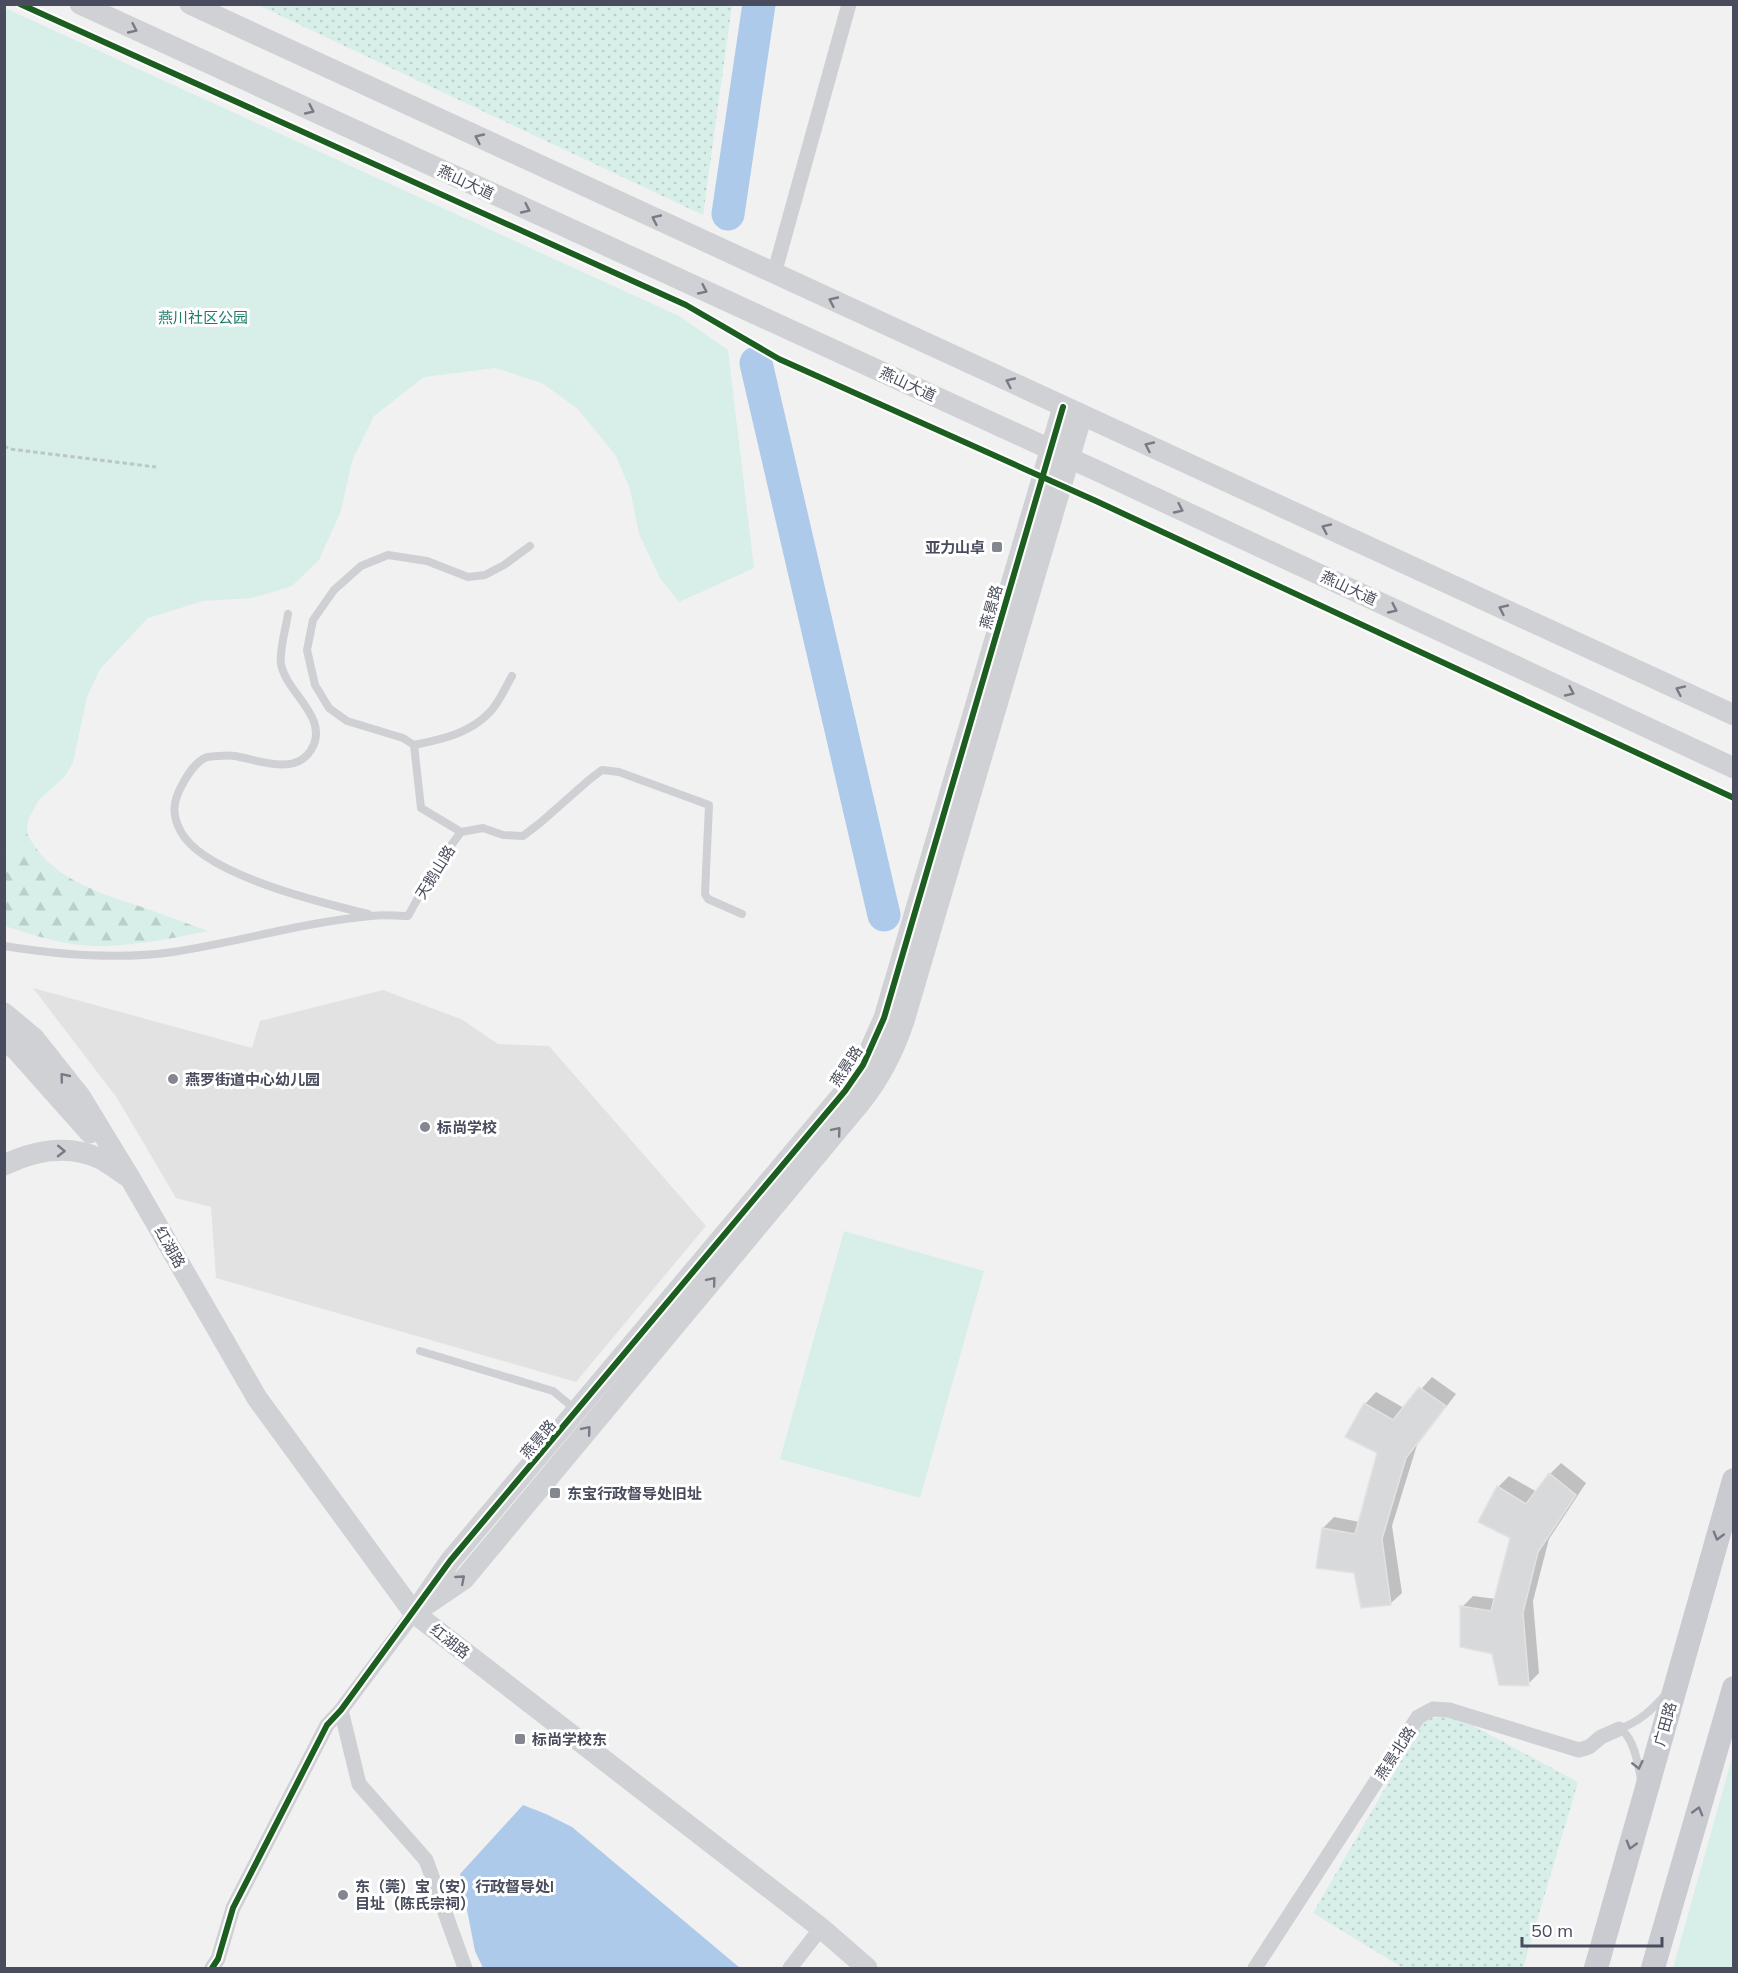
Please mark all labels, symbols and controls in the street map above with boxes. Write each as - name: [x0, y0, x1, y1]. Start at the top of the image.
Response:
- one-way arrow: [127, 22, 138, 34]
- one-way arrow: [304, 103, 315, 115]
- one-way arrow: [474, 133, 485, 145]
- street label: 燕山大道: [435, 161, 497, 203]
- one-way arrow: [519, 202, 530, 214]
- one-way arrow: [652, 215, 663, 227]
- one-way arrow: [696, 283, 707, 295]
- one-way arrow: [829, 296, 840, 308]
- park label: 燕川社区公园: [158, 308, 248, 327]
- street label: 燕山大道: [877, 363, 939, 405]
- one-way arrow: [1006, 378, 1017, 390]
- one-way arrow: [1144, 441, 1155, 453]
- one-way arrow: [1172, 501, 1183, 513]
- one-way arrow: [1321, 523, 1332, 535]
- place label: 亚力山卓: [925, 538, 985, 557]
- marker: 亚力山卓: [990, 540, 1004, 554]
- street label: 燕山大道: [1318, 567, 1380, 609]
- street label: 燕景路: [976, 583, 1006, 631]
- one-way arrow: [1387, 602, 1398, 614]
- one-way arrow: [1499, 604, 1510, 616]
- one-way arrow: [1564, 684, 1575, 696]
- one-way arrow: [1676, 686, 1687, 698]
- street label: 天鹅山路: [411, 842, 459, 902]
- street label: 燕景路: [826, 1042, 866, 1090]
- place label: 燕罗街道中心幼儿园: [185, 1070, 320, 1089]
- one-way arrow: [61, 1072, 72, 1083]
- marker: 燕罗街道中心幼儿园: [166, 1072, 180, 1086]
- place label: 标尚学校: [437, 1118, 497, 1137]
- marker: 标尚学校: [418, 1120, 432, 1134]
- one-way arrow: [830, 1127, 841, 1138]
- one-way arrow: [56, 1145, 65, 1157]
- street label: 红湖路: [151, 1223, 189, 1271]
- one-way arrow: [705, 1277, 716, 1288]
- street label: 燕景路: [516, 1416, 560, 1462]
- one-way arrow: [580, 1426, 591, 1437]
- place label: 东宝行政督导处旧址: [567, 1484, 702, 1503]
- marker: 东宝行政督导处旧址: [548, 1486, 562, 1500]
- one-way arrow: [1712, 1531, 1725, 1541]
- one-way arrow: [455, 1575, 465, 1586]
- street label: 红湖路: [426, 1620, 474, 1662]
- street label: 广田路: [1650, 1700, 1680, 1748]
- street label: 燕景北路: [1371, 1723, 1419, 1783]
- place label: 标尚学校东: [532, 1730, 607, 1749]
- marker: 标尚学校东: [513, 1732, 527, 1746]
- one-way arrow: [1630, 1760, 1643, 1770]
- one-way arrow: [1691, 1806, 1703, 1817]
- one-way arrow: [1625, 1840, 1638, 1850]
- place label: 东（莞）宝（安）行政督导处l 目址（陈氏宗祠）: [355, 1877, 554, 1913]
- marker: 东（莞）宝（安）行政督导处l 目址（陈氏宗祠）: [336, 1888, 350, 1902]
- scale bar: [1522, 1910, 1662, 1948]
- text: 50 m: [1531, 1919, 1573, 1942]

